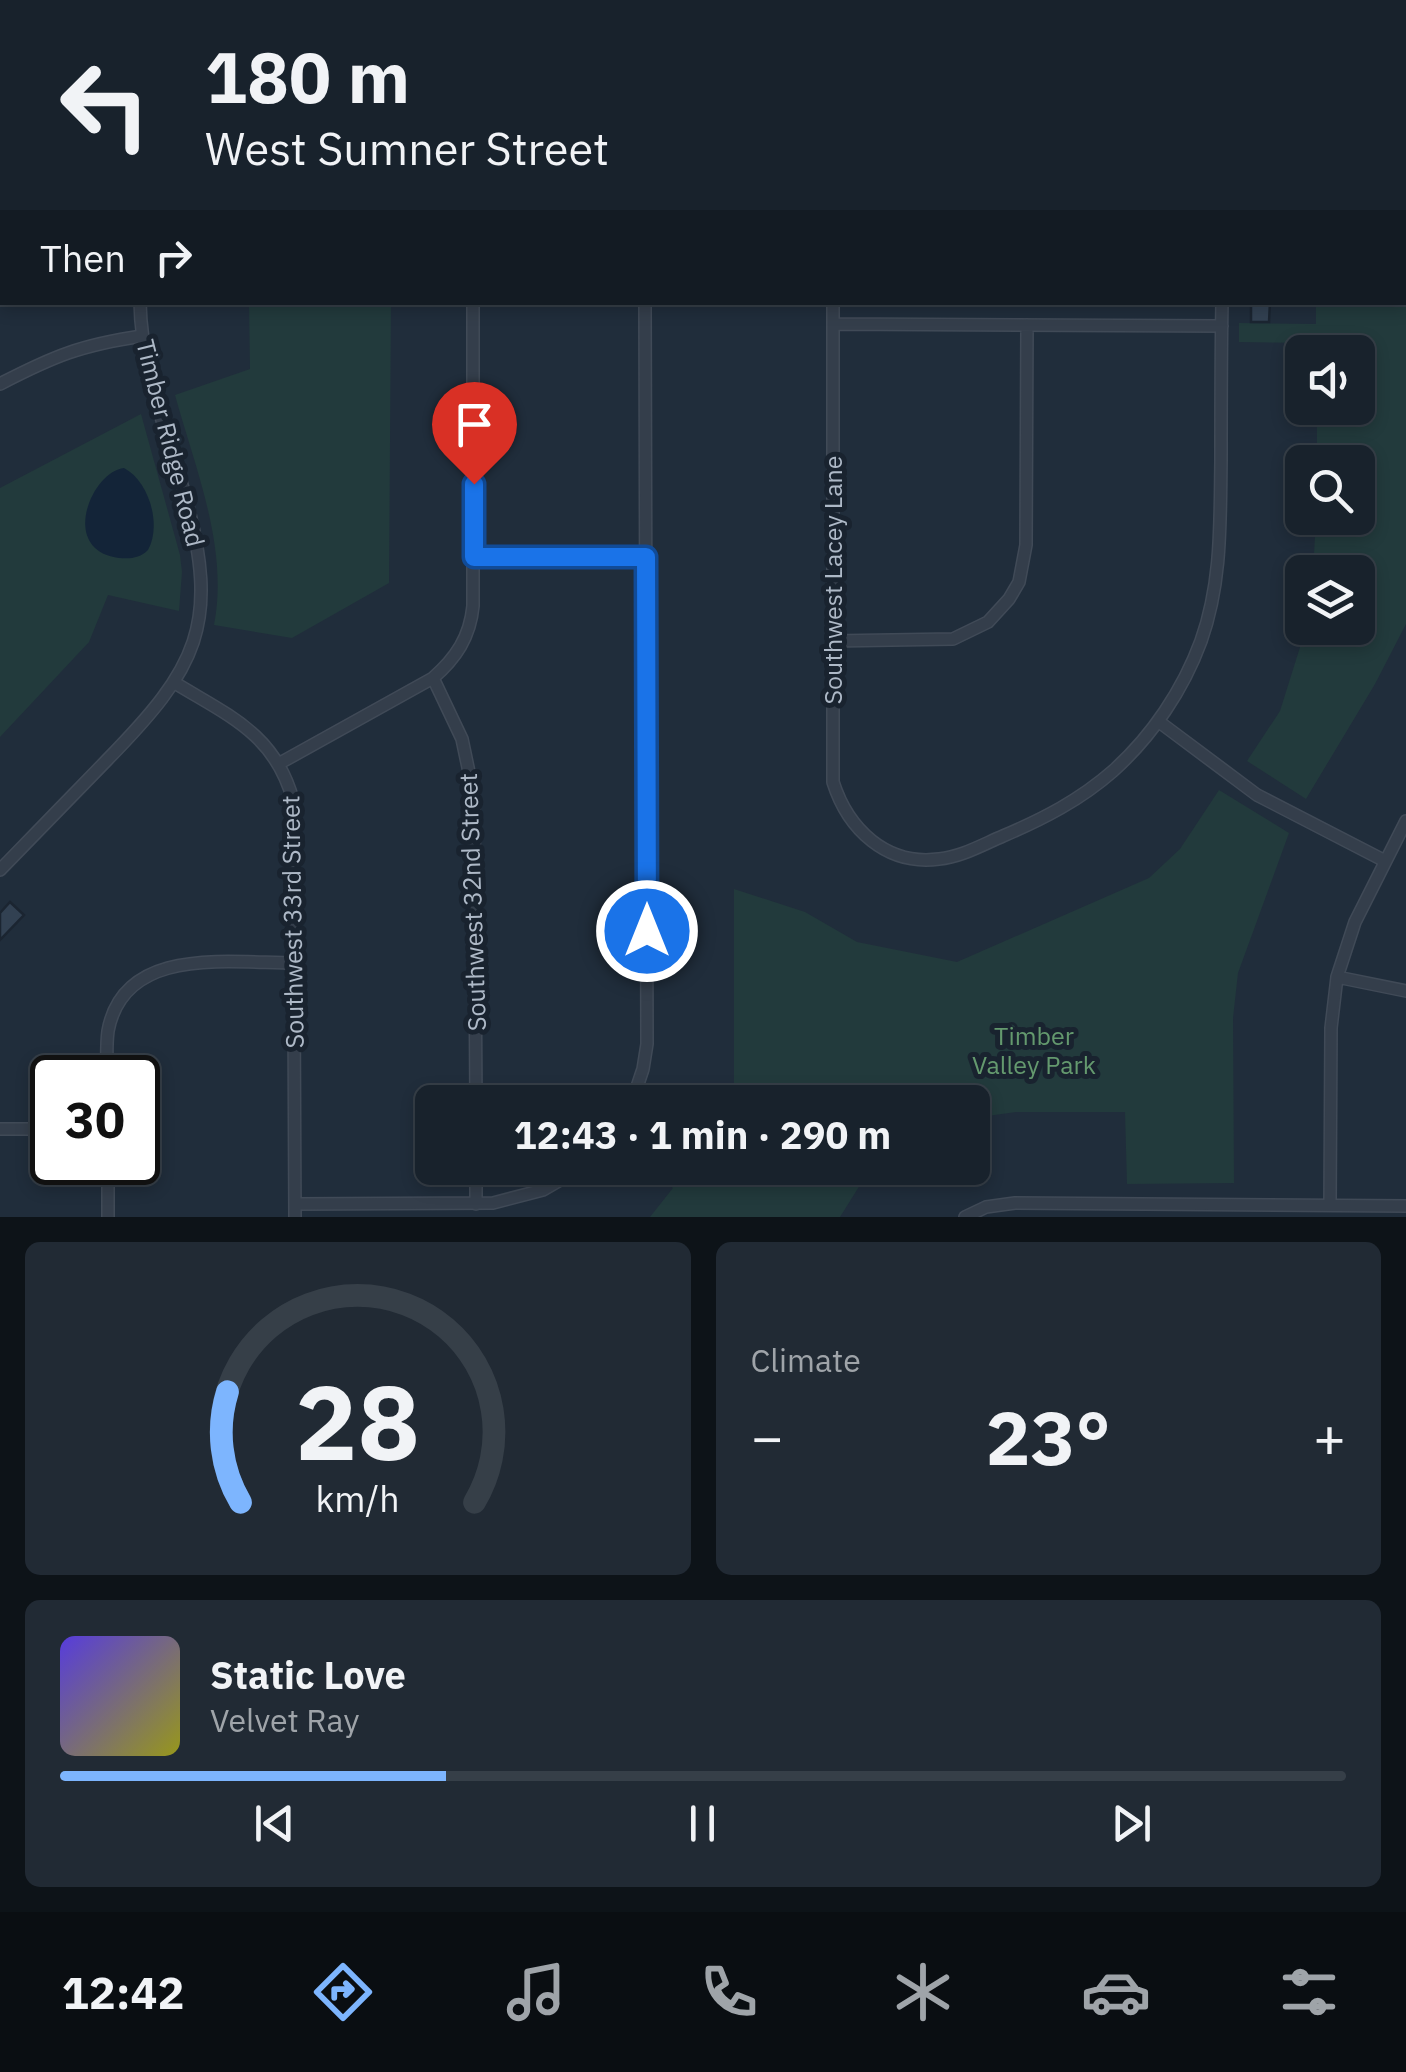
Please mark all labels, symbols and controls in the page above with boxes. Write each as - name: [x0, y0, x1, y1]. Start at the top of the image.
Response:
- text: 180 m: [205, 31, 410, 122]
- icon: left: [40, 40, 170, 170]
- text: West Sumner Street: [205, 119, 609, 177]
- icon: right: [146, 230, 201, 285]
- text: Then: [40, 233, 126, 282]
- map controls: [1285, 335, 1375, 645]
- button: sound: [1285, 335, 1375, 425]
- street label: Timber Ridge Road: [129, 336, 213, 550]
- pin: [432, 382, 517, 485]
- icon: arrive: [447, 397, 502, 452]
- button: search: [1285, 445, 1375, 535]
- street label: Southwest Lacey Lane: [816, 455, 849, 705]
- button: layers: [1285, 555, 1375, 645]
- street label: Southwest 32nd Street: [451, 772, 493, 1032]
- street label: Southwest 33rd Street: [273, 795, 311, 1049]
- position arrow: [595, 879, 699, 983]
- park label: Timber Valley Park: [972, 1019, 1096, 1081]
- speed limit sign: 30: [30, 1055, 160, 1185]
- text: 12:43 · 1 min · 290 m: [514, 1110, 891, 1159]
- text: Climate: [751, 1339, 861, 1381]
- text: 28: [295, 1353, 420, 1489]
- text: 23°: [986, 1388, 1111, 1486]
- text: −: [751, 1401, 784, 1472]
- text: +: [1313, 1401, 1346, 1472]
- text: km/h: [316, 1475, 400, 1522]
- text: Static Love: [210, 1650, 406, 1699]
- text: Velvet Ray: [210, 1699, 359, 1741]
- icon: previous: [247, 1796, 302, 1851]
- icon: pause: [675, 1796, 730, 1851]
- icon: next: [1104, 1796, 1159, 1851]
- icon: directions: [308, 1957, 378, 2027]
- icon: music: [501, 1957, 571, 2027]
- icon: phone: [694, 1957, 764, 2027]
- icon: climate: [888, 1957, 958, 2027]
- icon: car: [1081, 1957, 1151, 2027]
- icon: filters: [1274, 1957, 1344, 2027]
- text: 12:42: [62, 1963, 185, 2021]

